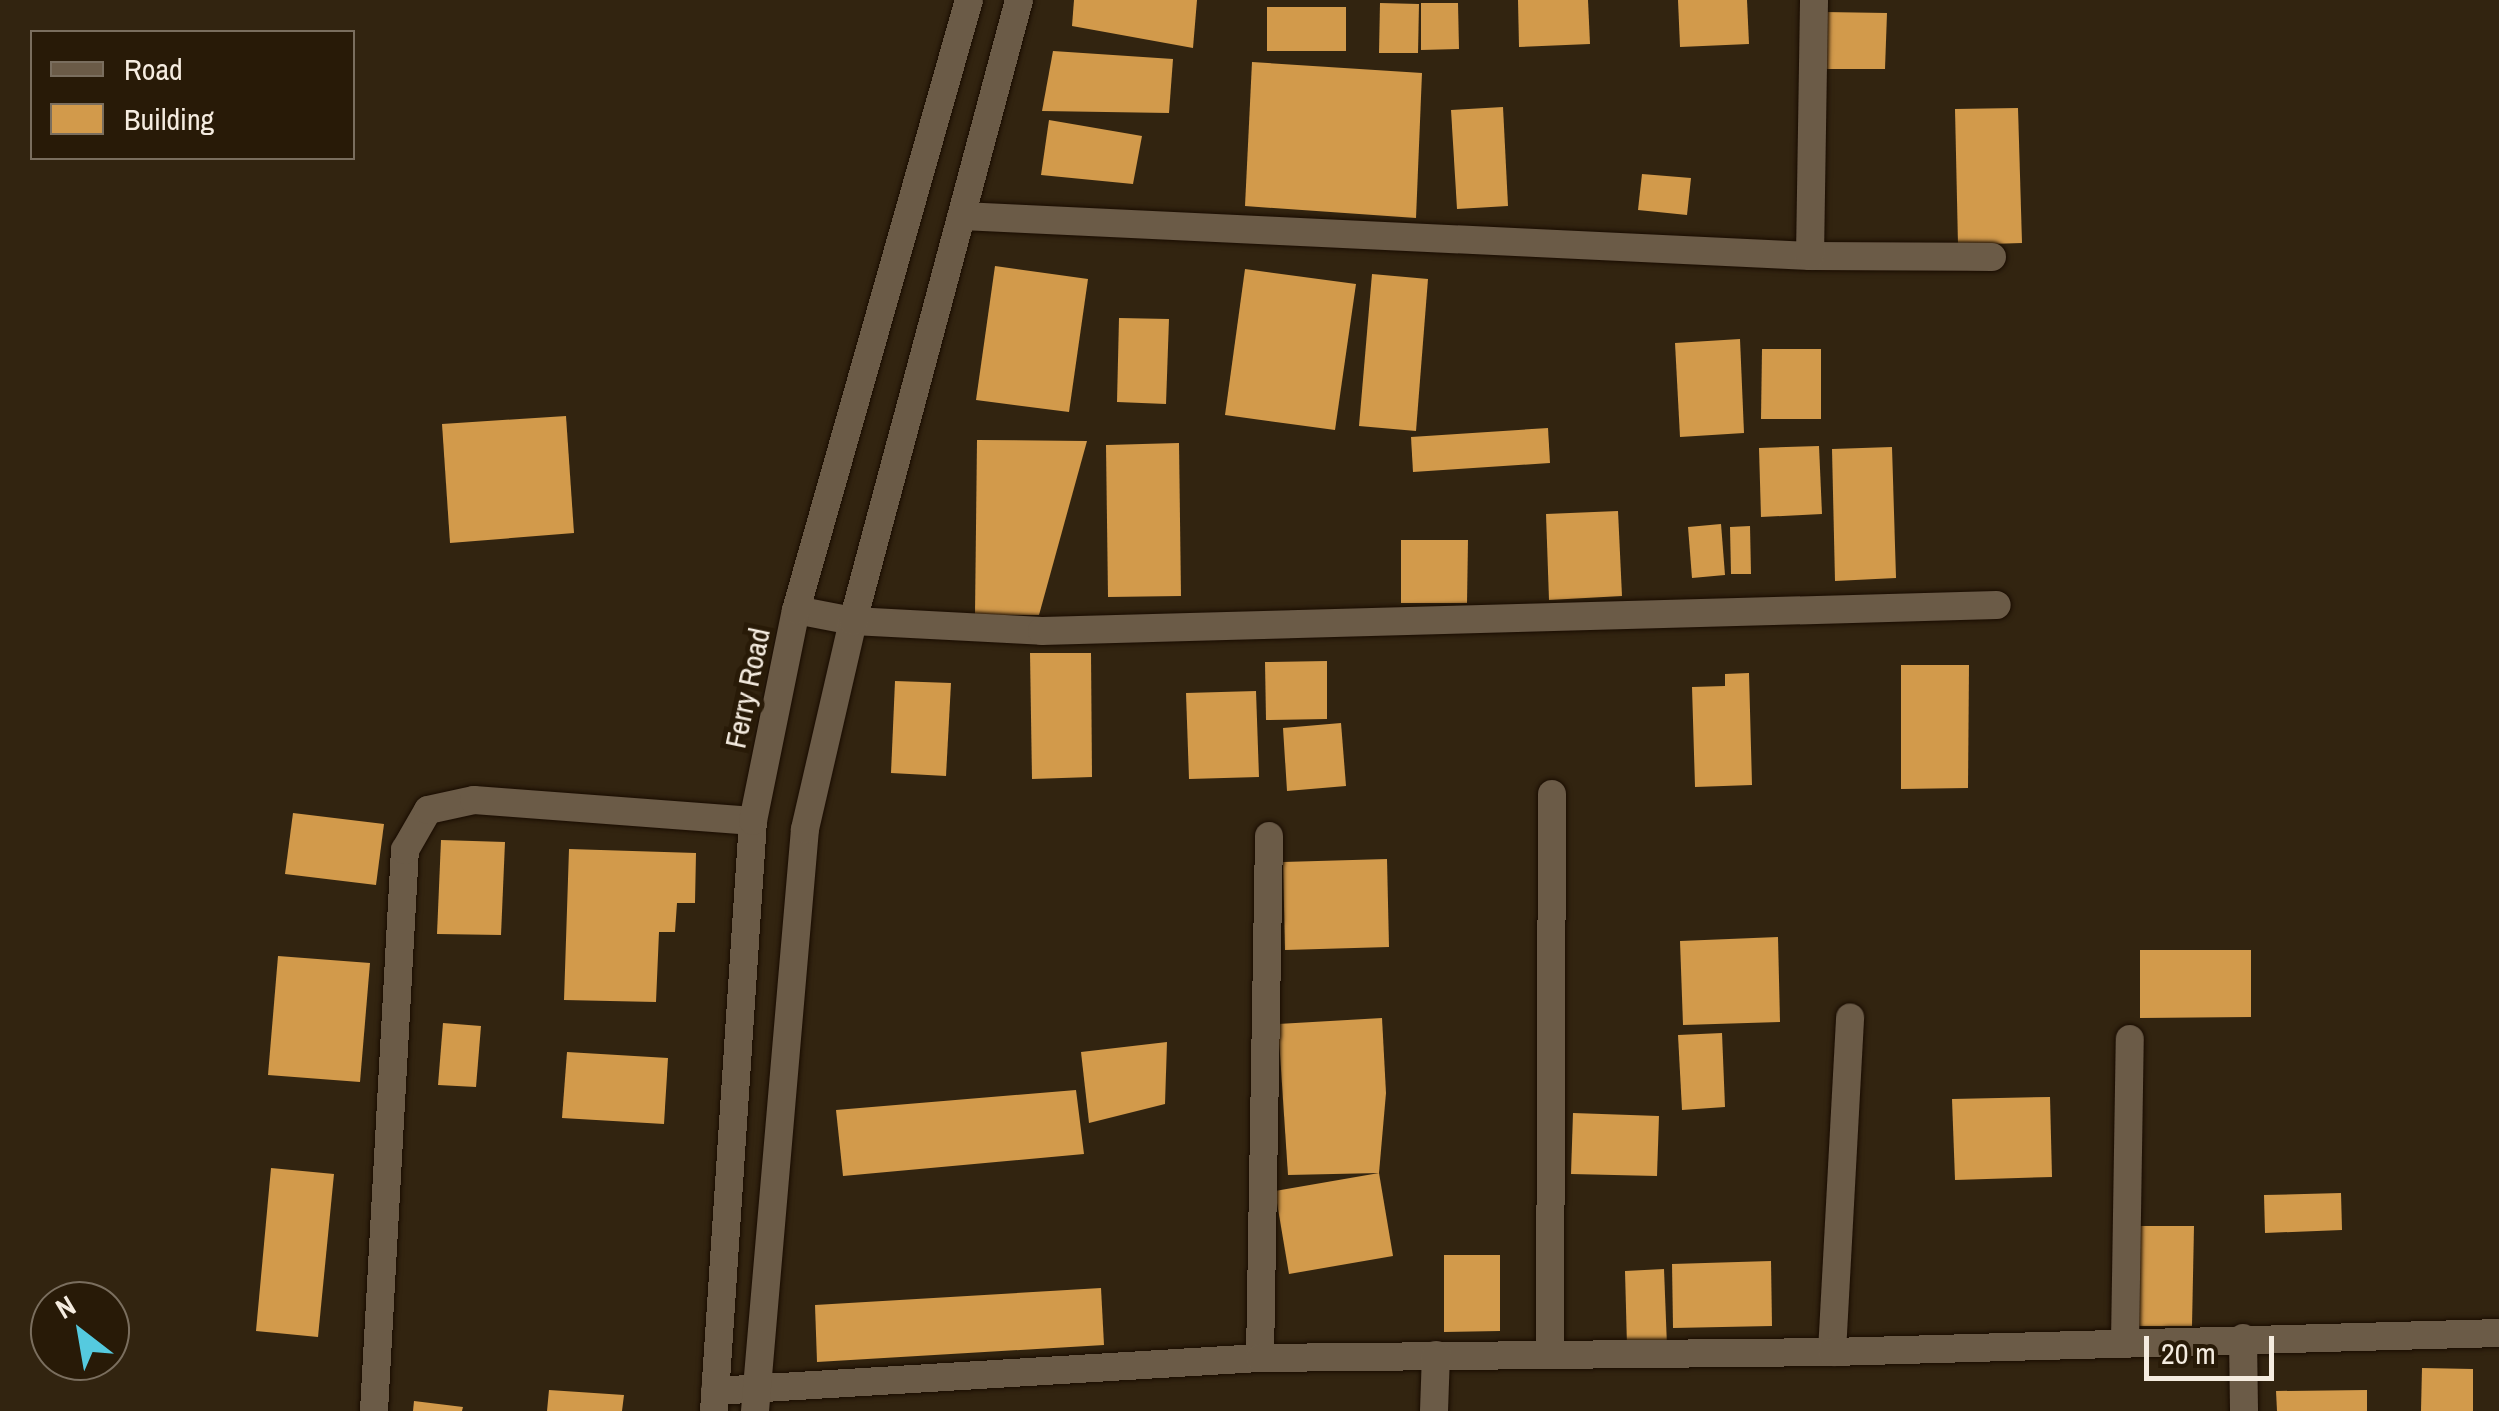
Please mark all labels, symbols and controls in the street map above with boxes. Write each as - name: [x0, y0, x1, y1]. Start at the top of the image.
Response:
- legend: [30, 30, 355, 160]
- text: Road: [124, 49, 183, 89]
- text: Building: [124, 99, 214, 139]
- street label: Ferry Road: [717, 625, 777, 751]
- north arrow: [30, 1281, 130, 1381]
- text: N: [49, 1286, 82, 1328]
- scale bar: [2149, 1316, 2279, 1378]
- text: 20 m: [2161, 1333, 2216, 1373]

